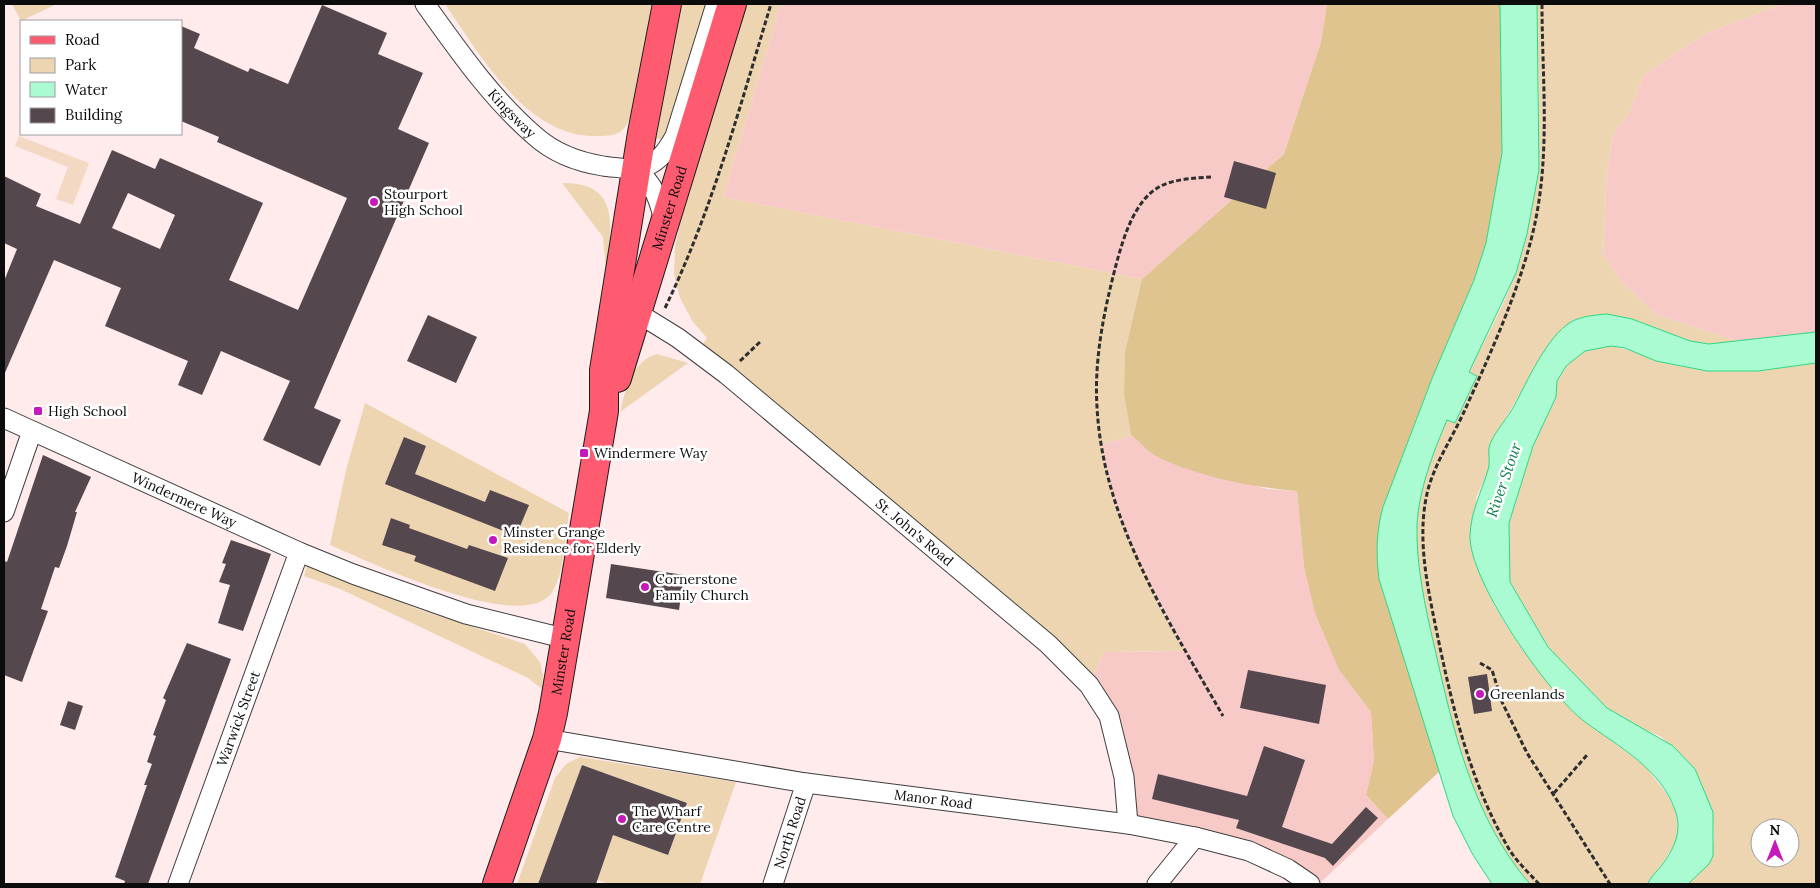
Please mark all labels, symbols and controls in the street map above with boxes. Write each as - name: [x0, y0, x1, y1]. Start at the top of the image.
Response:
- legend: [20, 20, 182, 135]
- text: Road: [65, 30, 100, 49]
- text: Park: [65, 55, 96, 74]
- text: Water: [65, 80, 108, 99]
- street label: Kingsway: [484, 85, 540, 142]
- text: Building: [65, 105, 123, 124]
- street label: Minster Road: [648, 164, 691, 252]
- place label: Stourport High School: [384, 185, 463, 219]
- marker: Stourport High School: [368, 196, 380, 208]
- place label: High School: [48, 402, 127, 420]
- marker: High School: [32, 405, 44, 417]
- water label: River Stour: [1482, 440, 1525, 520]
- place label: Windermere Way: [594, 444, 708, 462]
- marker: Windermere Way: [578, 447, 590, 459]
- street label: Windermere Way: [129, 468, 240, 532]
- street label: St. John's Road: [872, 494, 957, 570]
- place label: Minster Grange Residence for Elderly: [503, 523, 642, 557]
- marker: Minster Grange Residence for Elderly: [487, 534, 499, 546]
- place label: Cornerstone Family Church: [655, 570, 749, 604]
- marker: Cornerstone Family Church: [639, 581, 651, 593]
- street label: Minster Road: [547, 608, 579, 696]
- street label: Warwick Street: [213, 668, 264, 769]
- place label: Greenlands: [1490, 685, 1565, 703]
- marker: Greenlands: [1474, 688, 1486, 700]
- street label: Manor Road: [893, 785, 974, 813]
- street label: North Road: [770, 794, 810, 871]
- place label: The Wharf Care Centre: [632, 802, 711, 836]
- marker: The Wharf Care Centre: [616, 813, 628, 825]
- north arrow: [1750, 818, 1800, 868]
- text: N: [1770, 821, 1781, 839]

